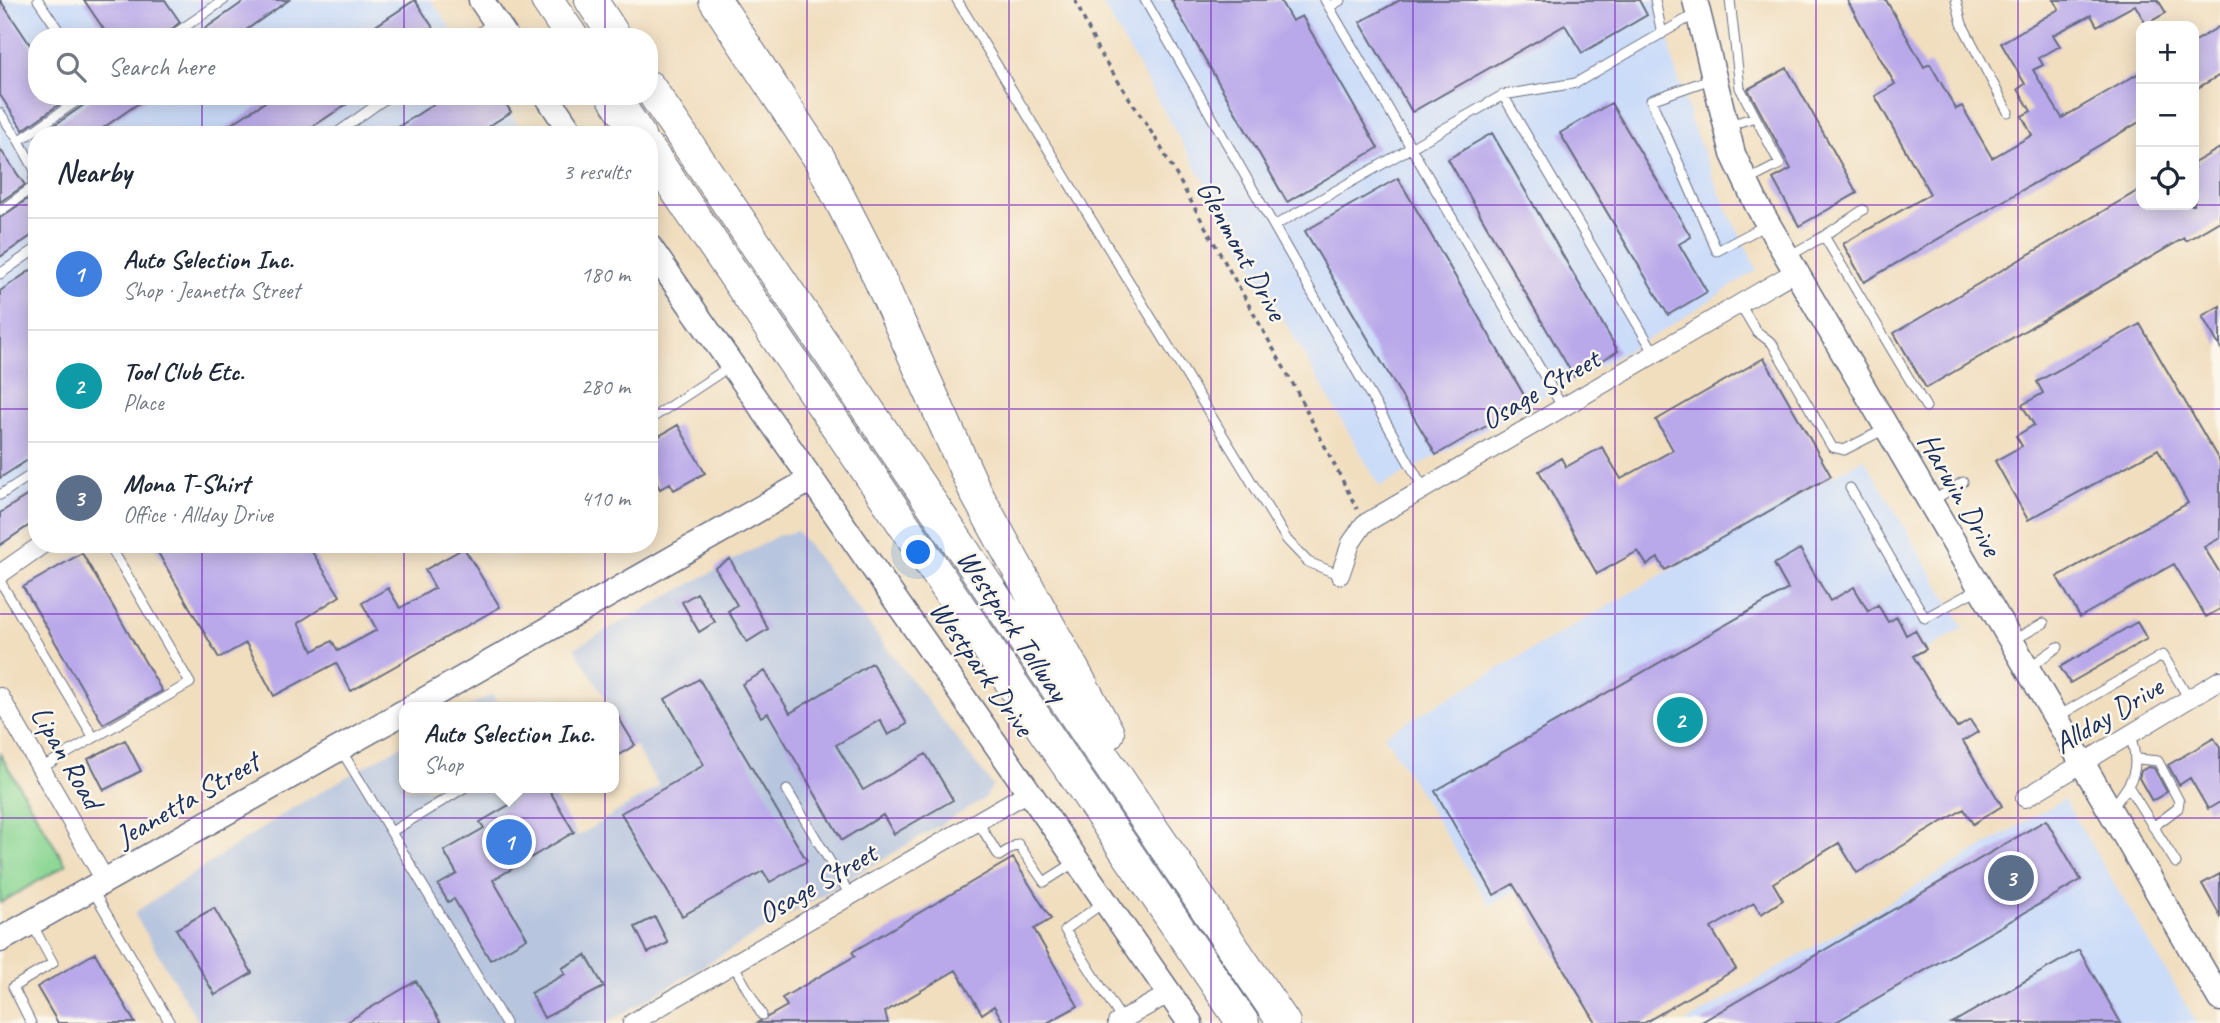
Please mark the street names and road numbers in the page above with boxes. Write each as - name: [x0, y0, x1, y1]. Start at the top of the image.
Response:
- street label: Glenmont Drive: [1188, 173, 1297, 329]
- street label: Osage Street: [1474, 338, 1609, 438]
- street label: Harwin Drive: [1909, 425, 2012, 565]
- street label: Westpark Tollway: [948, 542, 1079, 711]
- street label: Westpark Drive: [921, 593, 1044, 745]
- street label: Allday Drive: [2047, 667, 2171, 762]
- street label: Lipan Road: [22, 698, 114, 819]
- street label: Jeanetta Street: [107, 741, 269, 856]
- street label: Osage Street: [751, 832, 886, 932]

